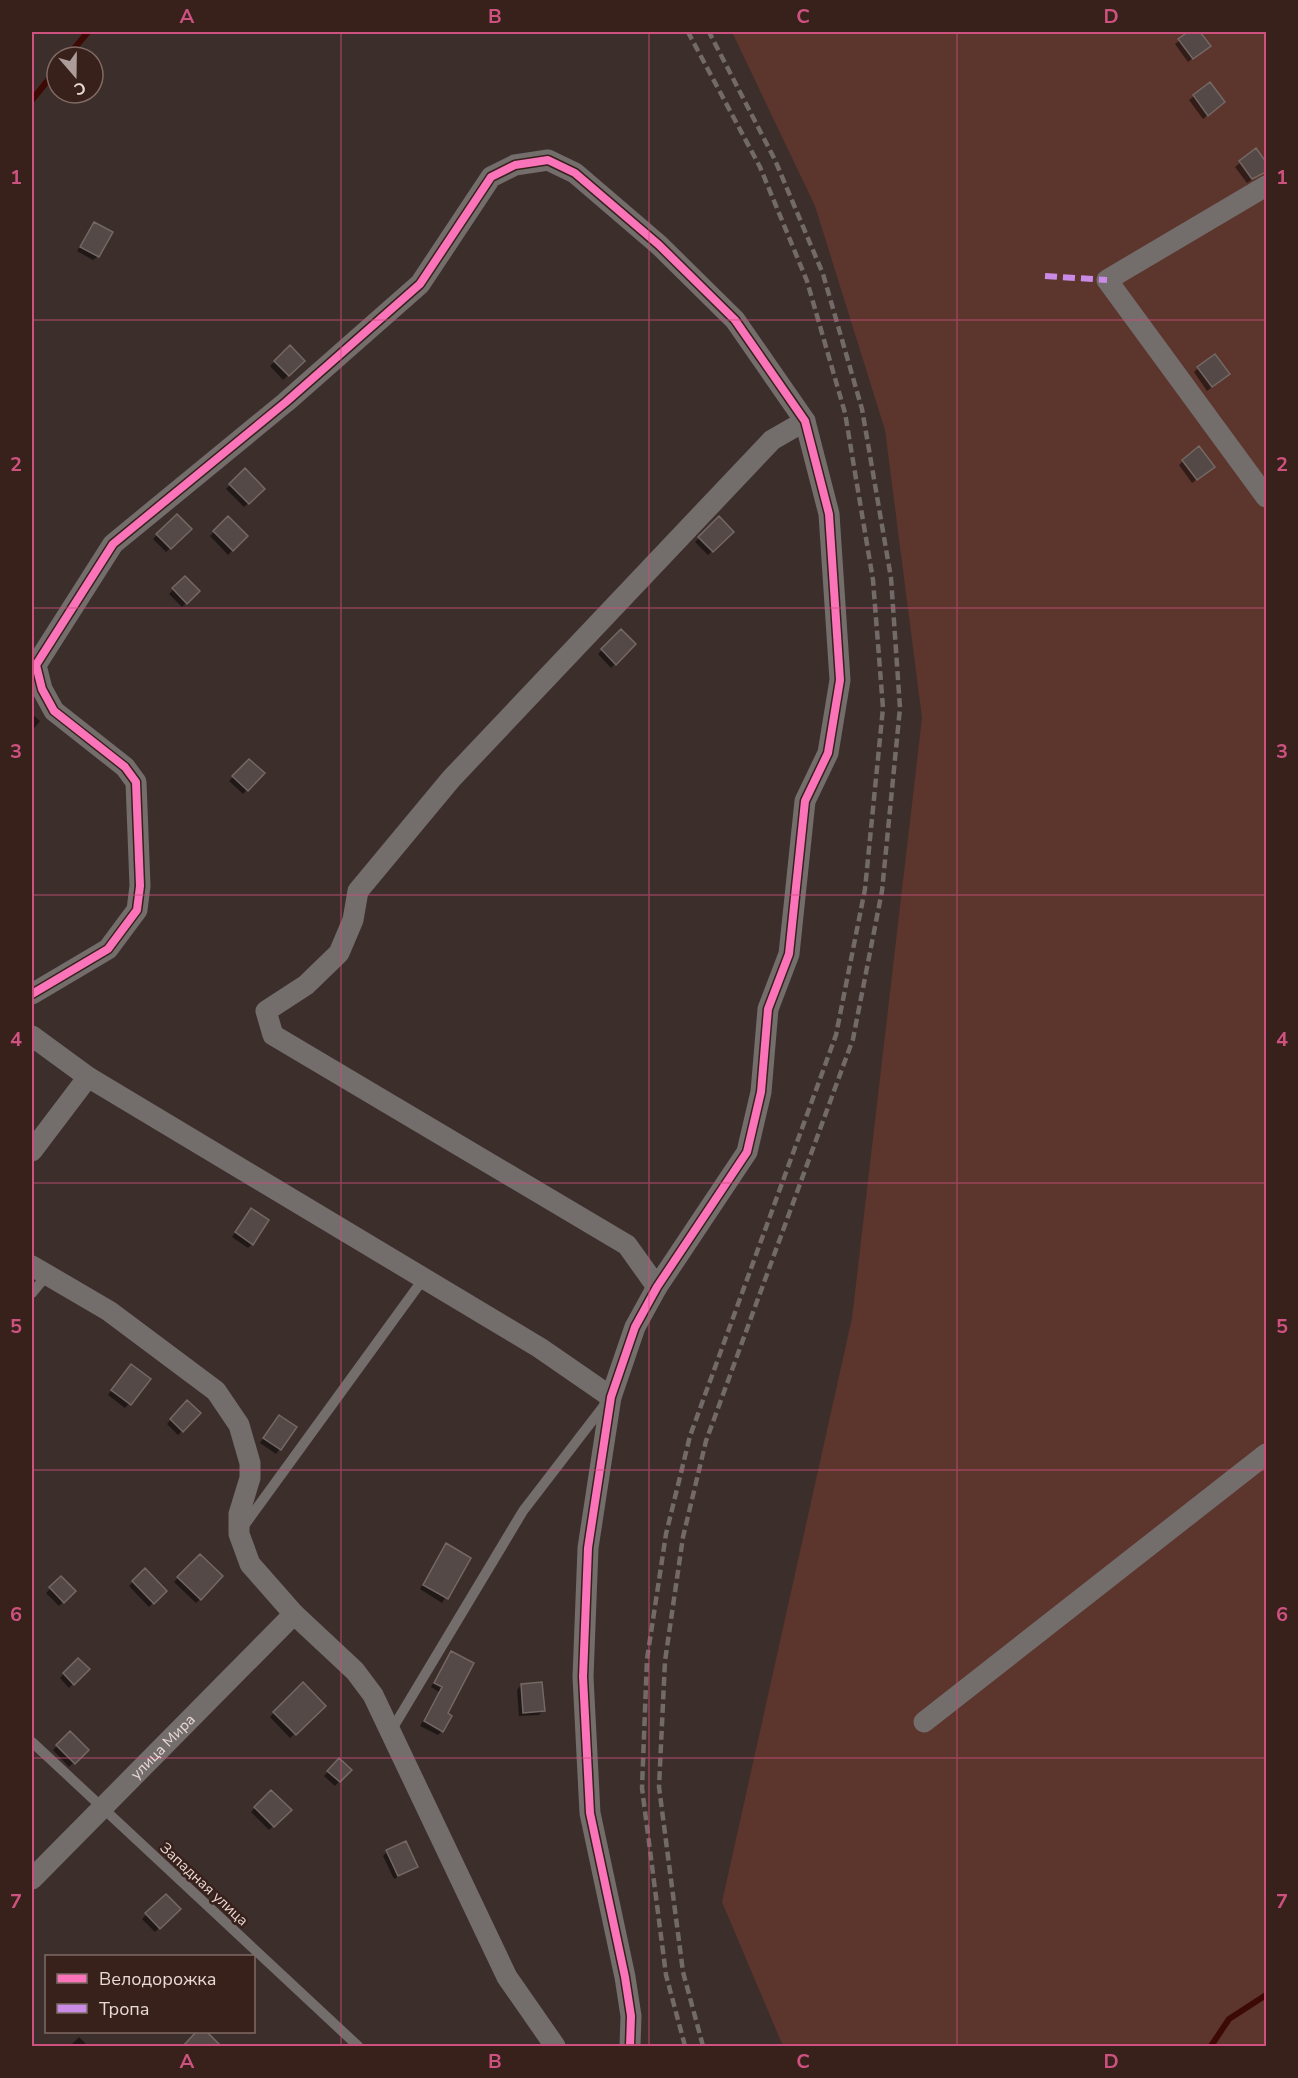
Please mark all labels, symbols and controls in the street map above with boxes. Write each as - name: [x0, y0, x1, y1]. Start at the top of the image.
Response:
- text: A: [180, 3, 195, 30]
- text: B: [488, 3, 502, 30]
- text: C: [796, 3, 810, 30]
- text: D: [1103, 3, 1119, 30]
- north arrow: [45, 45, 105, 105]
- text: С: [71, 76, 89, 100]
- text: 1: [10, 164, 22, 191]
- text: 1: [1276, 164, 1288, 191]
- text: 2: [10, 451, 22, 478]
- text: 2: [1276, 451, 1288, 478]
- text: 3: [10, 738, 22, 765]
- text: 3: [1276, 738, 1288, 765]
- text: 4: [10, 1026, 22, 1053]
- text: 4: [1276, 1026, 1288, 1053]
- text: 5: [10, 1313, 22, 1340]
- text: 5: [1276, 1313, 1288, 1340]
- text: 6: [10, 1601, 22, 1628]
- text: 6: [1276, 1601, 1288, 1628]
- street label: улица Мира: [126, 1710, 200, 1784]
- street label: Западная улица: [155, 1838, 253, 1930]
- text: 7: [10, 1888, 22, 1915]
- text: 7: [1276, 1888, 1288, 1915]
- legend: [45, 1955, 255, 2033]
- text: Велодорожка: [99, 1967, 216, 1991]
- text: Тропа: [99, 1997, 150, 2021]
- text: A: [180, 2048, 195, 2075]
- text: B: [488, 2048, 502, 2075]
- text: C: [796, 2048, 810, 2075]
- text: D: [1103, 2048, 1119, 2075]

